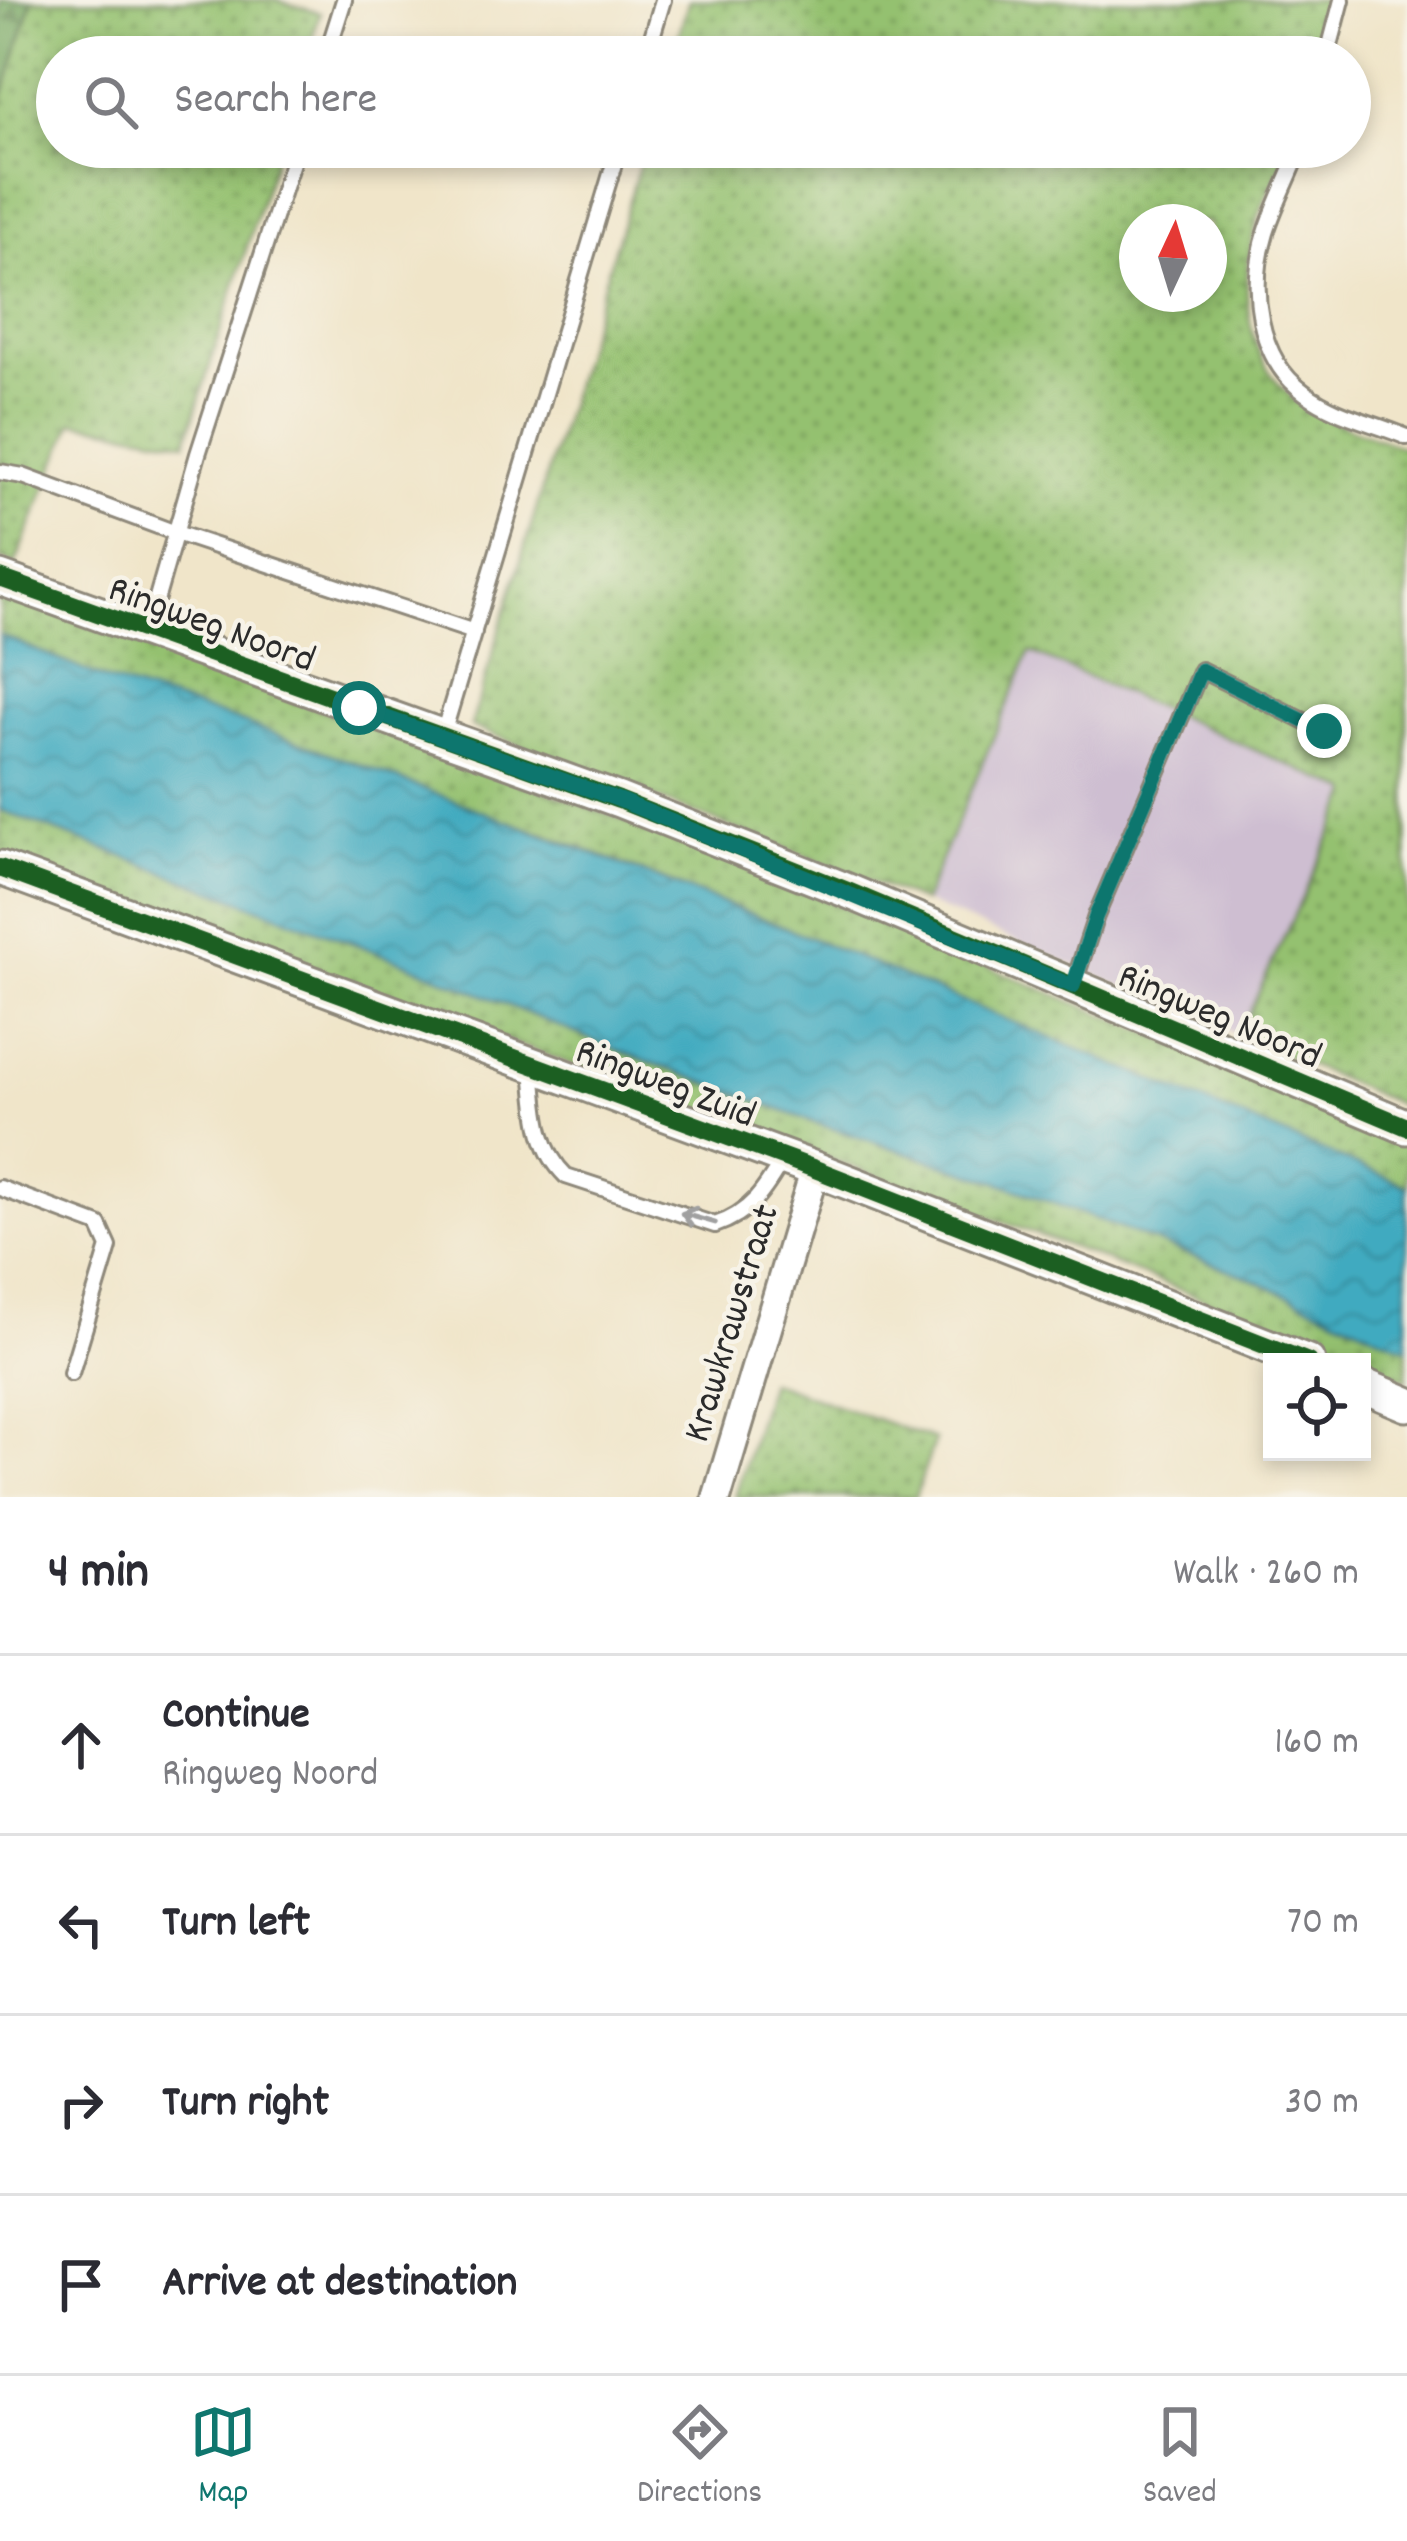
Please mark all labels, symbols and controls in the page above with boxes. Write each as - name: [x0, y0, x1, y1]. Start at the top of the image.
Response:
- search box: [36, 36, 1371, 168]
- icon: search: [78, 69, 144, 135]
- text: Search here: [174, 70, 377, 134]
- north arrow: [1119, 204, 1227, 312]
- street label: Ringweg Noord: [100, 564, 322, 690]
- route start: [332, 681, 386, 735]
- route end: [1297, 704, 1351, 758]
- street label: Ringweg Noord: [1108, 951, 1329, 1087]
- street label: Ringweg Zuid: [567, 1027, 763, 1146]
- street label: Krawkrawstraat: [672, 1198, 796, 1450]
- one-way arrow: [680, 1206, 718, 1228]
- map controls: [1263, 1353, 1371, 1461]
- button: locate: [1263, 1353, 1371, 1461]
- text: 4 min: [48, 1539, 149, 1611]
- text: Walk · 260 m: [1173, 1548, 1359, 1603]
- text: Continue: [162, 1685, 310, 1749]
- icon: ahead: [48, 1712, 114, 1778]
- text: 160 m: [1274, 1717, 1359, 1772]
- text: Ringweg Noord: [162, 1749, 378, 1804]
- icon: left: [48, 1892, 114, 1958]
- text: Turn left: [162, 1893, 310, 1957]
- text: 70 m: [1287, 1897, 1359, 1952]
- icon: right: [48, 2072, 114, 2138]
- text: Turn right: [162, 2073, 329, 2137]
- text: 30 m: [1285, 2077, 1359, 2132]
- icon: arrive: [48, 2252, 114, 2318]
- text: Arrive at destination: [162, 2253, 517, 2317]
- tab: Map: [190, 2399, 256, 2518]
- tab: Directions: [637, 2399, 762, 2518]
- tab: Saved: [1143, 2399, 1217, 2518]

